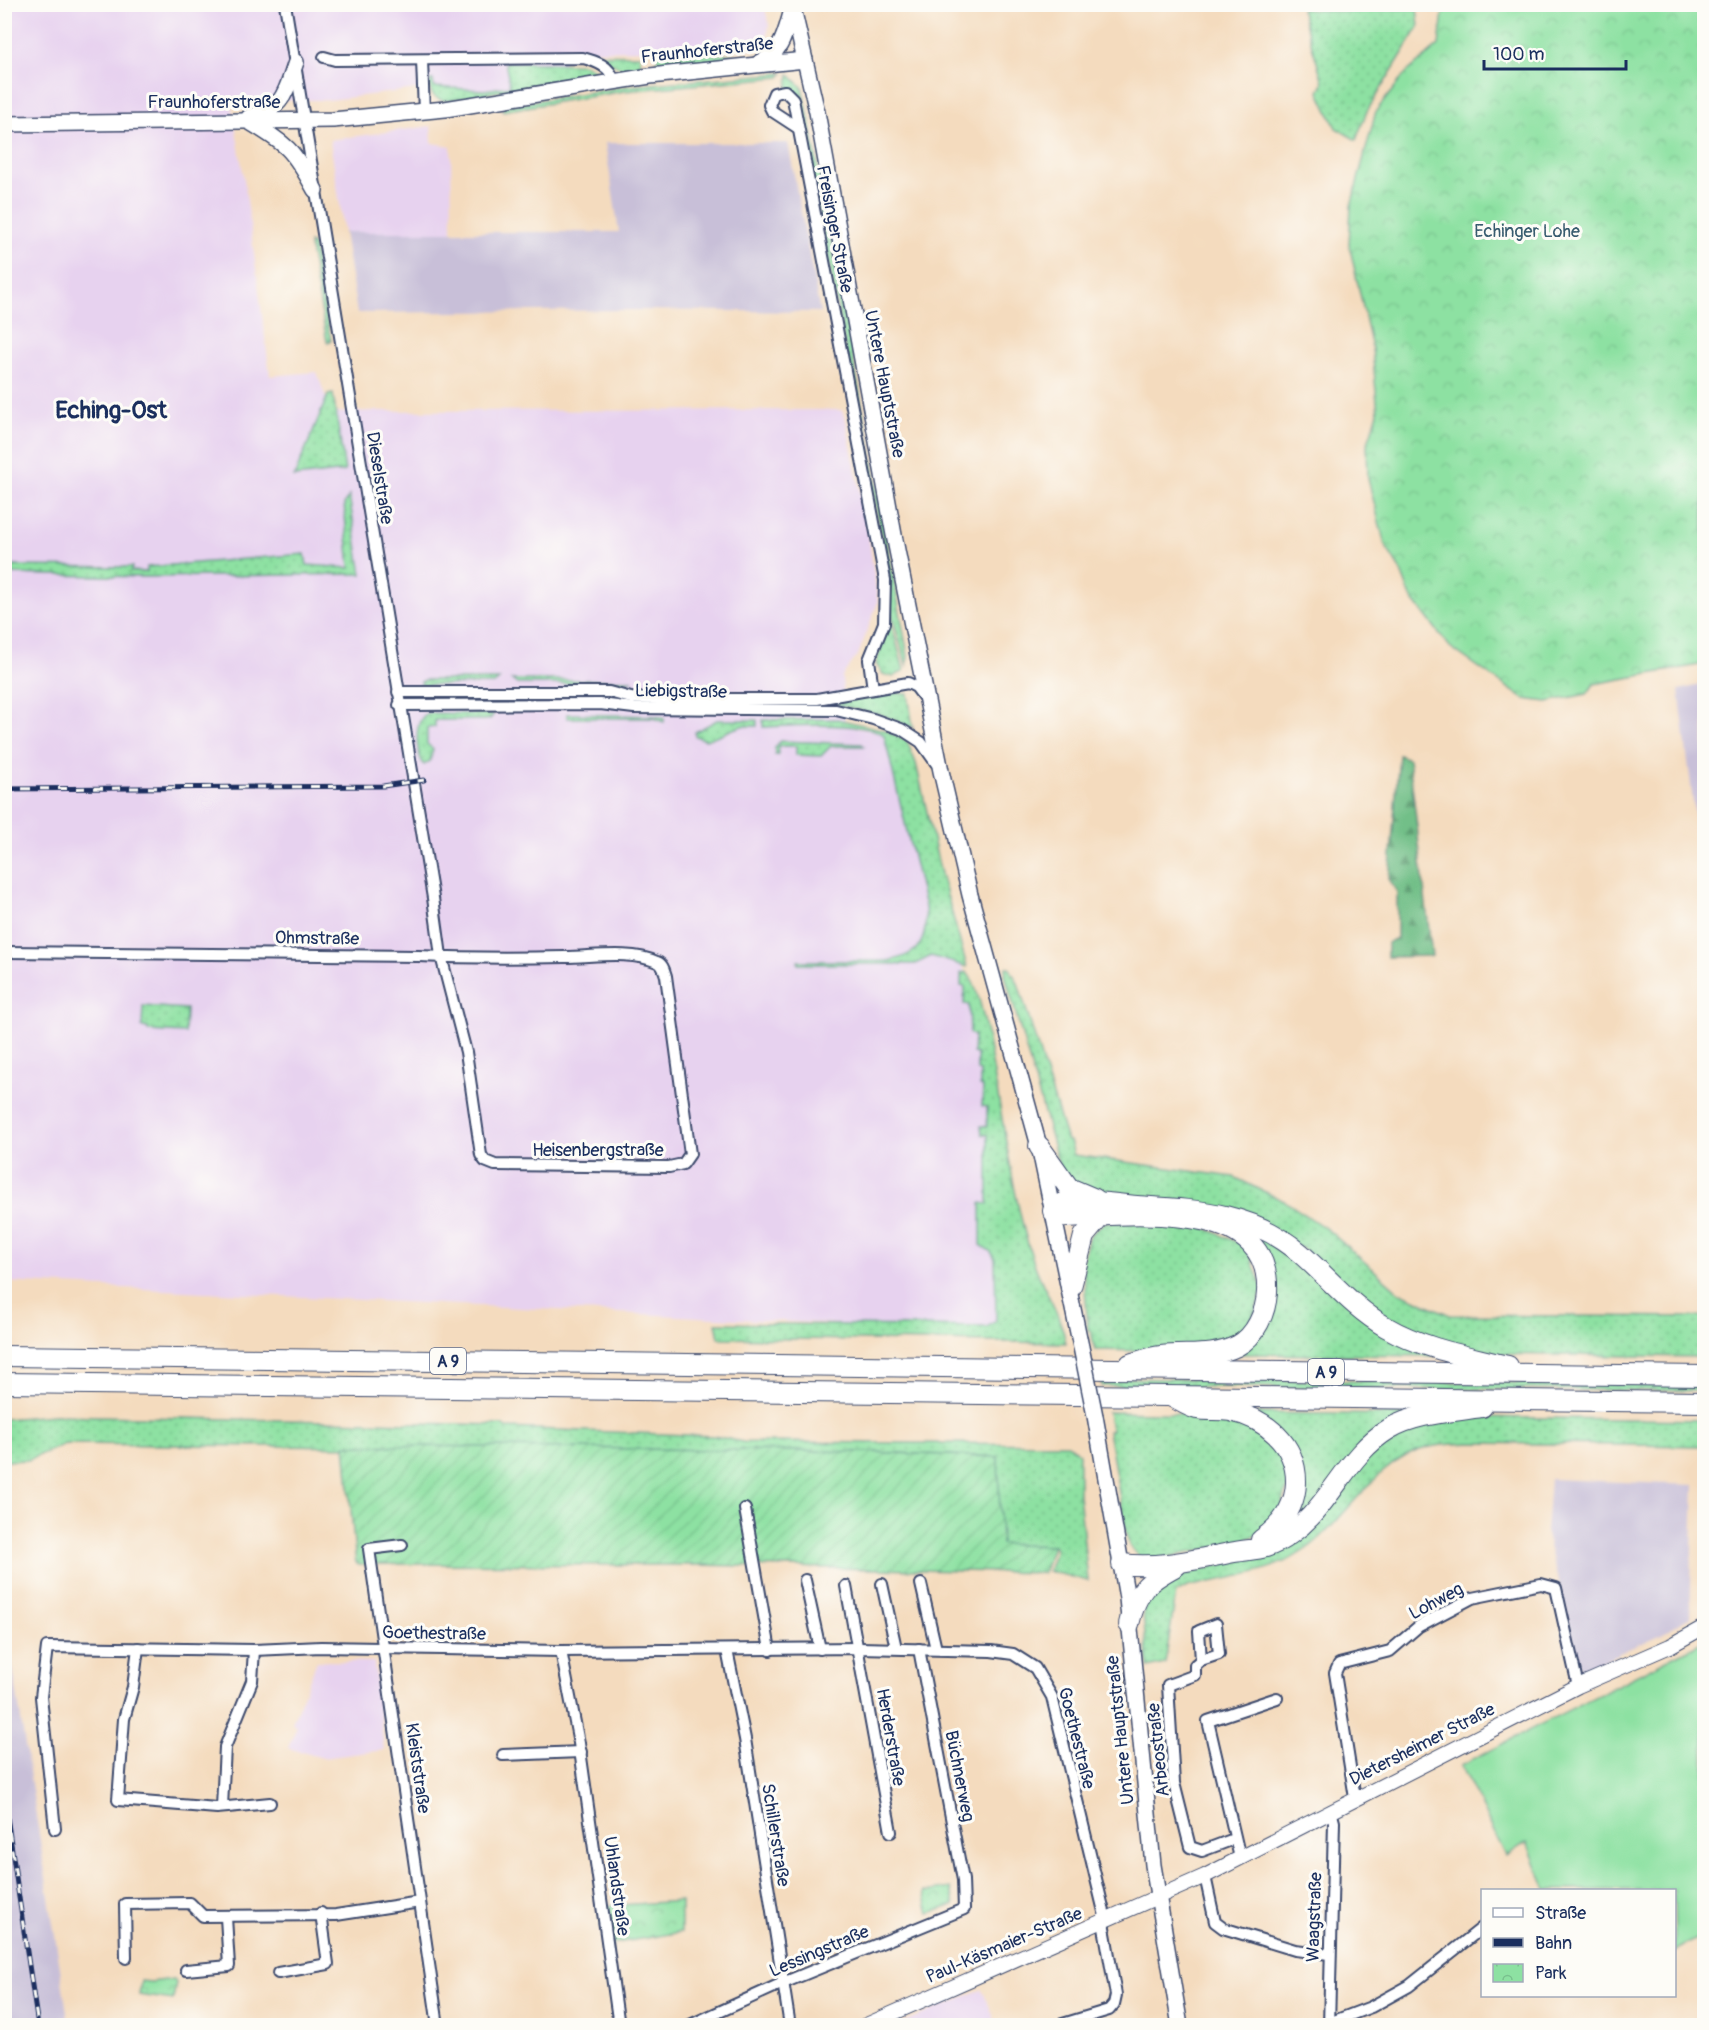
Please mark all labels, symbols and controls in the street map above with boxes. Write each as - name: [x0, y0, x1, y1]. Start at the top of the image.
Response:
- street label: Fraunhoferstraße: [640, 32, 774, 69]
- scale bar: [1484, 33, 1626, 71]
- text: 100 m: [1493, 43, 1545, 66]
- street label: Fraunhoferstraße: [148, 91, 281, 114]
- street label: Freisinger Straße: [811, 163, 858, 295]
- park label: Echinger Lohe: [1474, 220, 1580, 243]
- street label: Untere Hauptstraße: [859, 308, 910, 460]
- district label: Eching-Ost: [55, 396, 168, 425]
- street label: Dieselstraße: [361, 430, 398, 526]
- street label: Liebigstraße: [635, 679, 727, 704]
- street label: Ohmstraße: [275, 926, 359, 951]
- street label: Heisenbergstraße: [532, 1139, 664, 1162]
- road number: A 9: [430, 1348, 466, 1374]
- road number: A 9: [1308, 1359, 1344, 1385]
- street label: Lohweg: [1405, 1578, 1467, 1625]
- street label: Goethestraße: [382, 1621, 486, 1646]
- street label: Untere Hauptstraße: [1101, 1654, 1140, 1806]
- street label: Goethestraße: [1053, 1685, 1100, 1791]
- street label: Herderstraße: [871, 1686, 910, 1788]
- street label: Dietersheimer Straße: [1346, 1698, 1499, 1791]
- street label: Arbeostraße: [1142, 1702, 1175, 1798]
- street label: Kleiststraße: [400, 1721, 435, 1815]
- street label: Büchnerweg: [939, 1728, 980, 1824]
- street label: Schillerstraße: [756, 1782, 795, 1888]
- street label: Uhlandstraße: [598, 1835, 635, 1937]
- street label: Waagstraße: [1301, 1872, 1328, 1962]
- legend: [1481, 1889, 1676, 1997]
- street label: Paul-Käsmaier-Straße: [923, 1902, 1086, 1989]
- text: Straße: [1535, 1902, 1586, 1925]
- street label: Lessingstraße: [766, 1920, 873, 1983]
- text: Bahn: [1535, 1932, 1572, 1955]
- text: Park: [1535, 1962, 1567, 1985]

